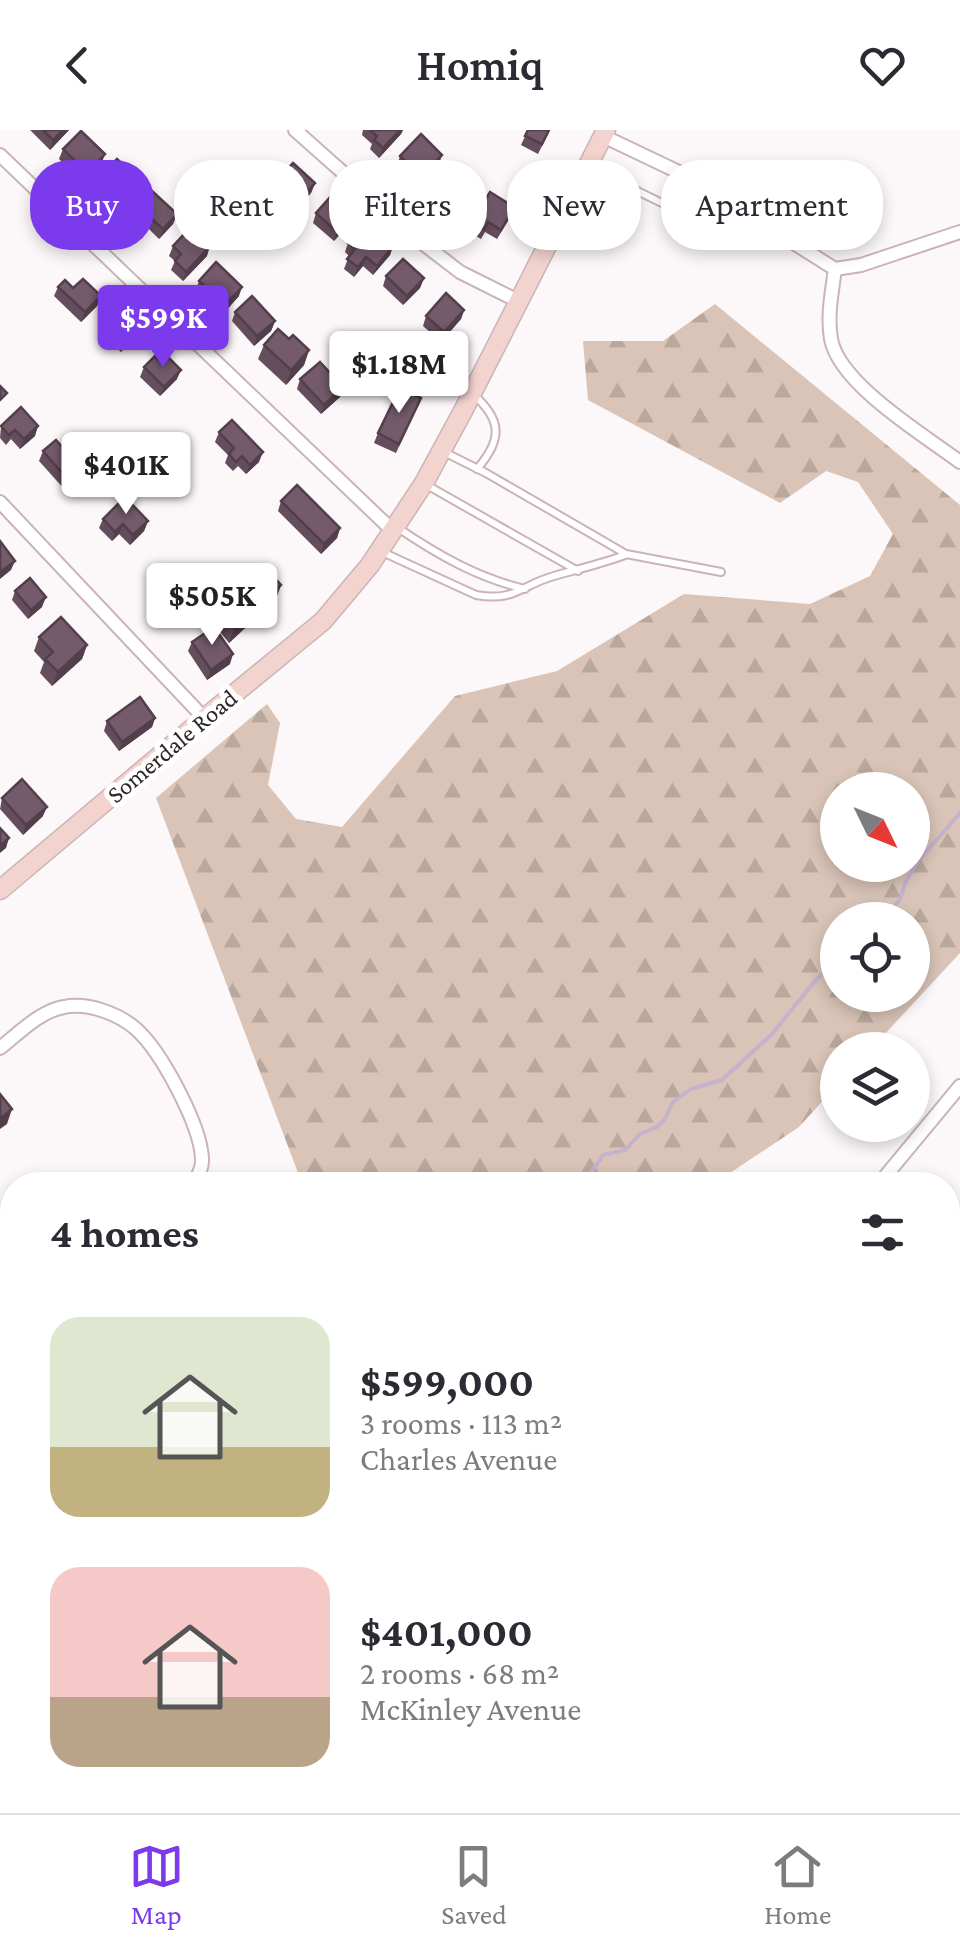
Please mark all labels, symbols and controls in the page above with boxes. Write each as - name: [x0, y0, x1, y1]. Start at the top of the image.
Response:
- icon: back: [50, 38, 105, 93]
- icon: heart: [855, 38, 910, 93]
- text: Homiq: [417, 40, 543, 90]
- chip: Buy: [30, 160, 154, 250]
- chip: Rent: [174, 160, 309, 250]
- chip: Filters: [329, 160, 487, 250]
- chip: New: [507, 160, 641, 250]
- chip: Apartment: [661, 160, 883, 250]
- pin: $599K: [93, 285, 233, 370]
- text: $599K: [120, 299, 206, 335]
- pin: $1.18M: [318, 331, 480, 416]
- text: $1.18M: [351, 345, 447, 381]
- pin: $401K: [56, 432, 196, 517]
- text: $401K: [83, 446, 169, 482]
- pin: $505K: [142, 563, 282, 648]
- text: $505K: [168, 577, 256, 613]
- street label: Somerdale Road: [102, 684, 242, 808]
- north arrow: [820, 772, 930, 882]
- map controls: [820, 772, 930, 1142]
- button: locate: [820, 902, 930, 1012]
- button: layers: [820, 1032, 930, 1142]
- icon: filters: [855, 1205, 910, 1260]
- text: 4 homes: [50, 1209, 199, 1256]
- icon: home: [130, 1357, 250, 1477]
- text: $599,000: [360, 1358, 534, 1405]
- text: 3 rooms · 113 m²: [360, 1405, 562, 1441]
- text: Charles Avenue: [360, 1441, 557, 1477]
- icon: home: [130, 1607, 250, 1727]
- text: $401,000: [360, 1608, 533, 1655]
- text: 2 rooms · 68 m²: [360, 1655, 559, 1691]
- text: McKinley Avenue: [360, 1691, 581, 1727]
- tab: Map: [129, 1839, 184, 1930]
- tab: Saved: [441, 1839, 507, 1930]
- tab: Home: [764, 1839, 831, 1930]

